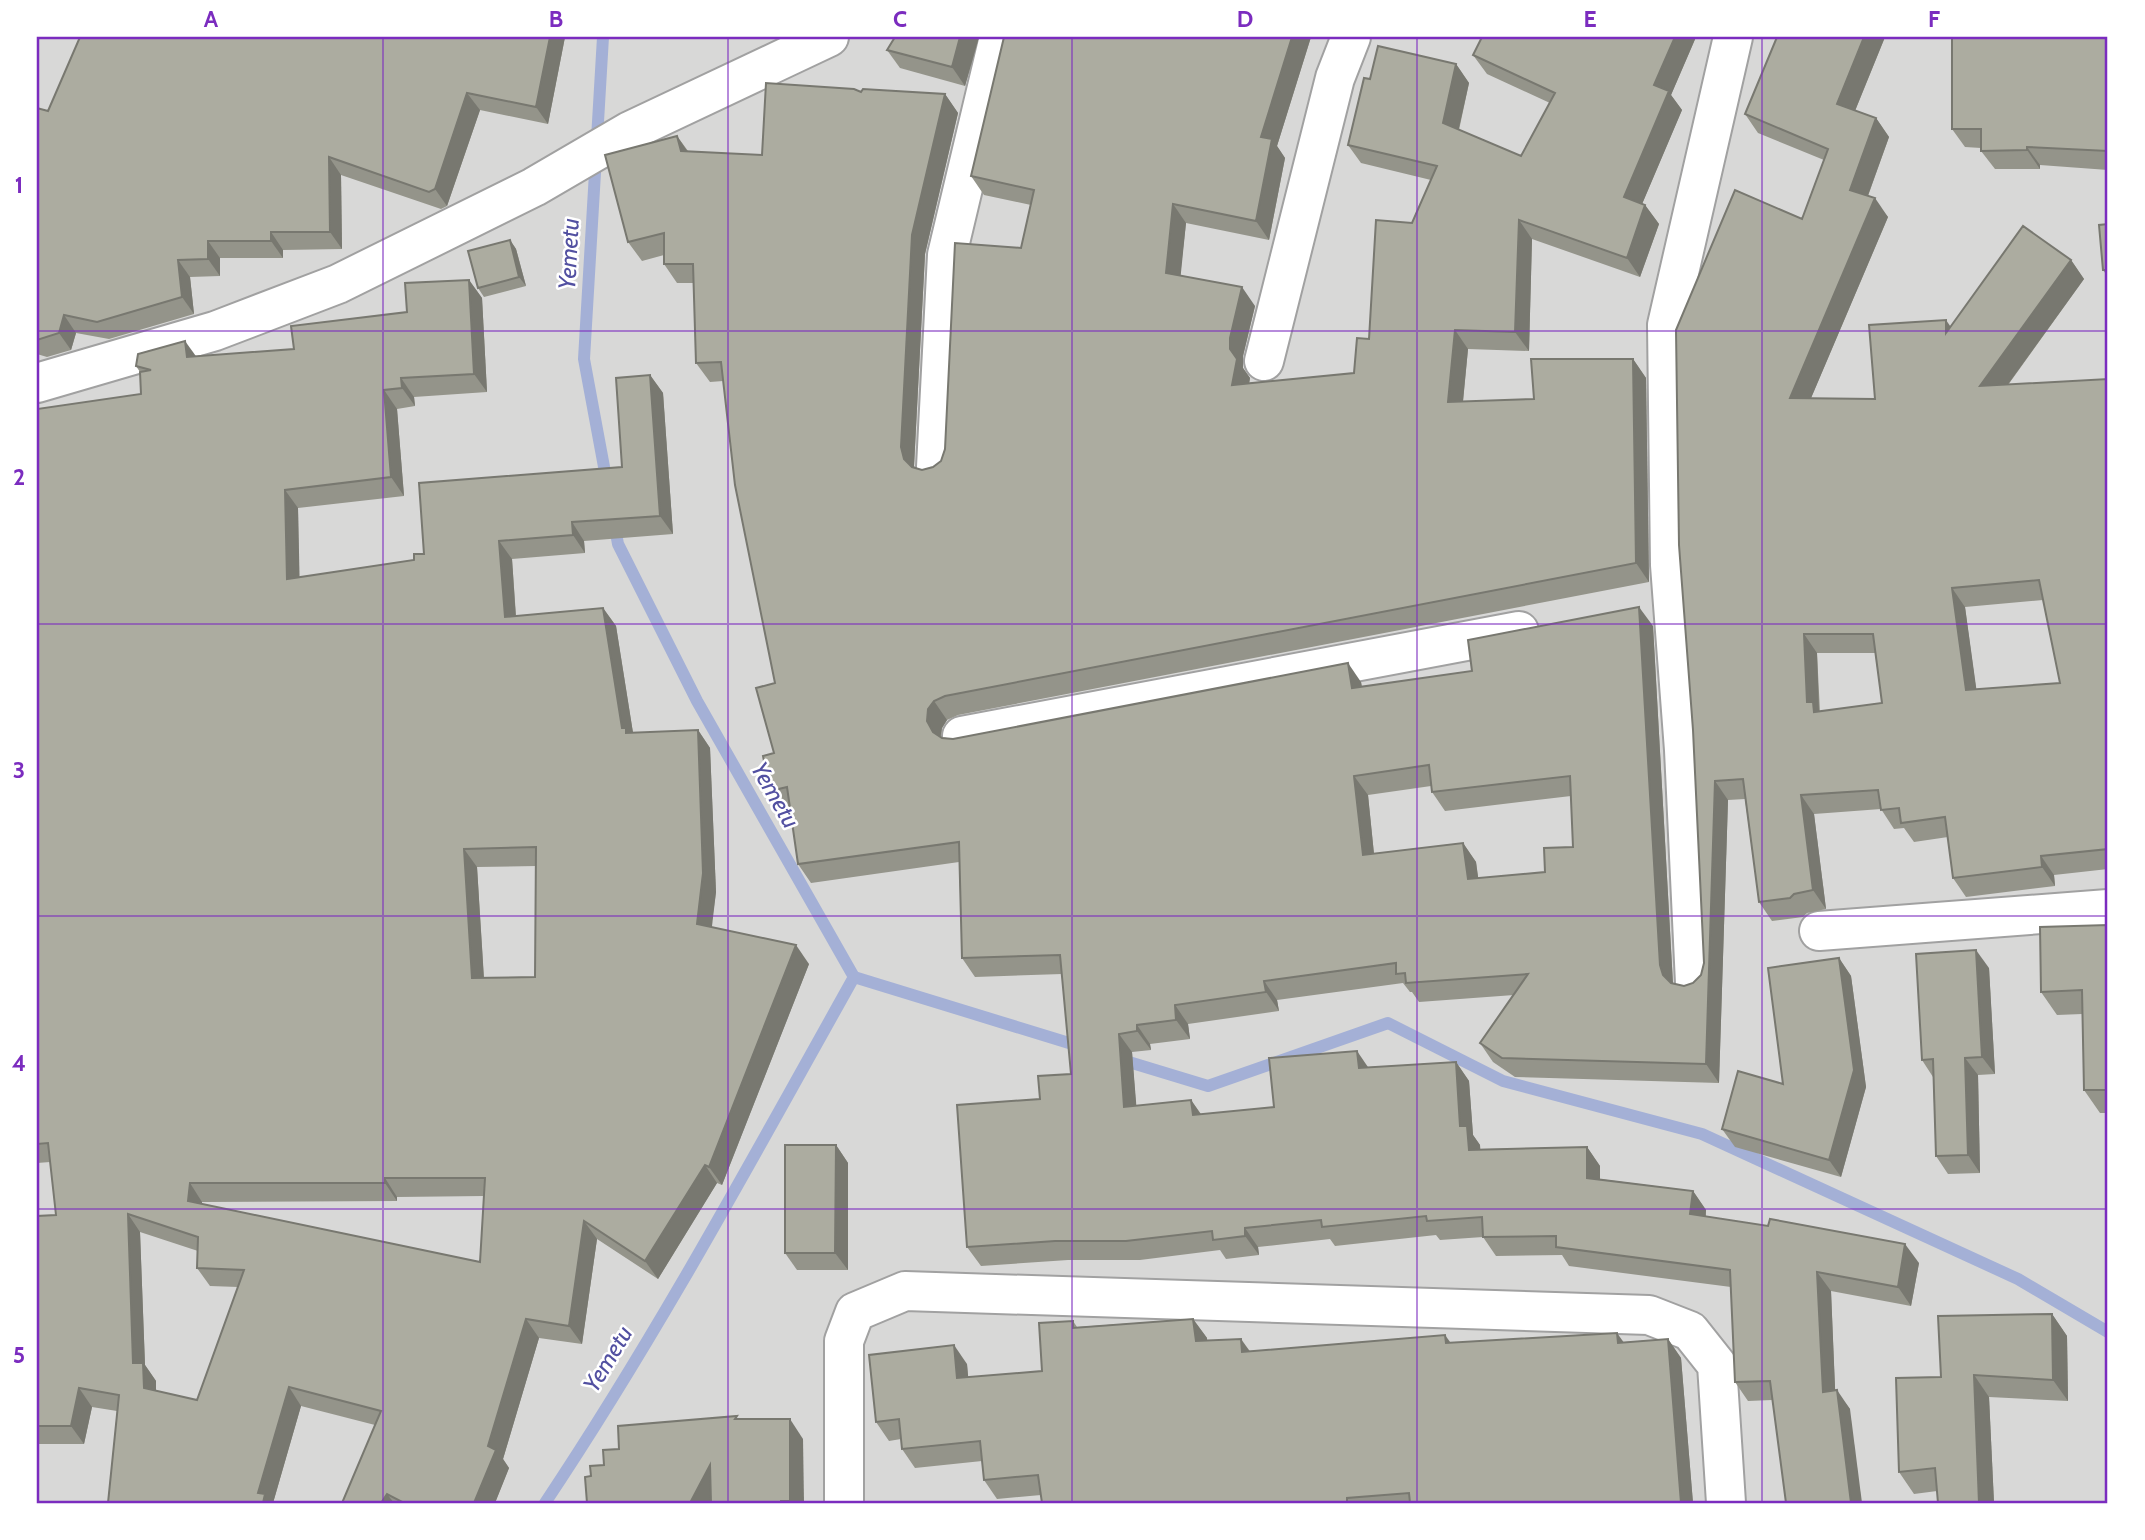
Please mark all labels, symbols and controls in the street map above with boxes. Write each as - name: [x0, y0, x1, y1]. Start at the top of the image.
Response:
- text: A: [204, 5, 219, 33]
- text: B: [549, 5, 563, 33]
- text: C: [893, 5, 907, 33]
- text: D: [1237, 5, 1253, 33]
- text: E: [1583, 5, 1597, 33]
- text: F: [1928, 5, 1940, 33]
- text: 1: [15, 171, 23, 199]
- water label: Yemetu: [552, 217, 585, 291]
- text: 2: [13, 463, 25, 491]
- text: 3: [13, 756, 25, 784]
- water label: Yemetu: [745, 756, 806, 833]
- text: 4: [12, 1049, 26, 1077]
- water label: Yemetu: [577, 1320, 639, 1397]
- text: 5: [13, 1341, 25, 1369]

